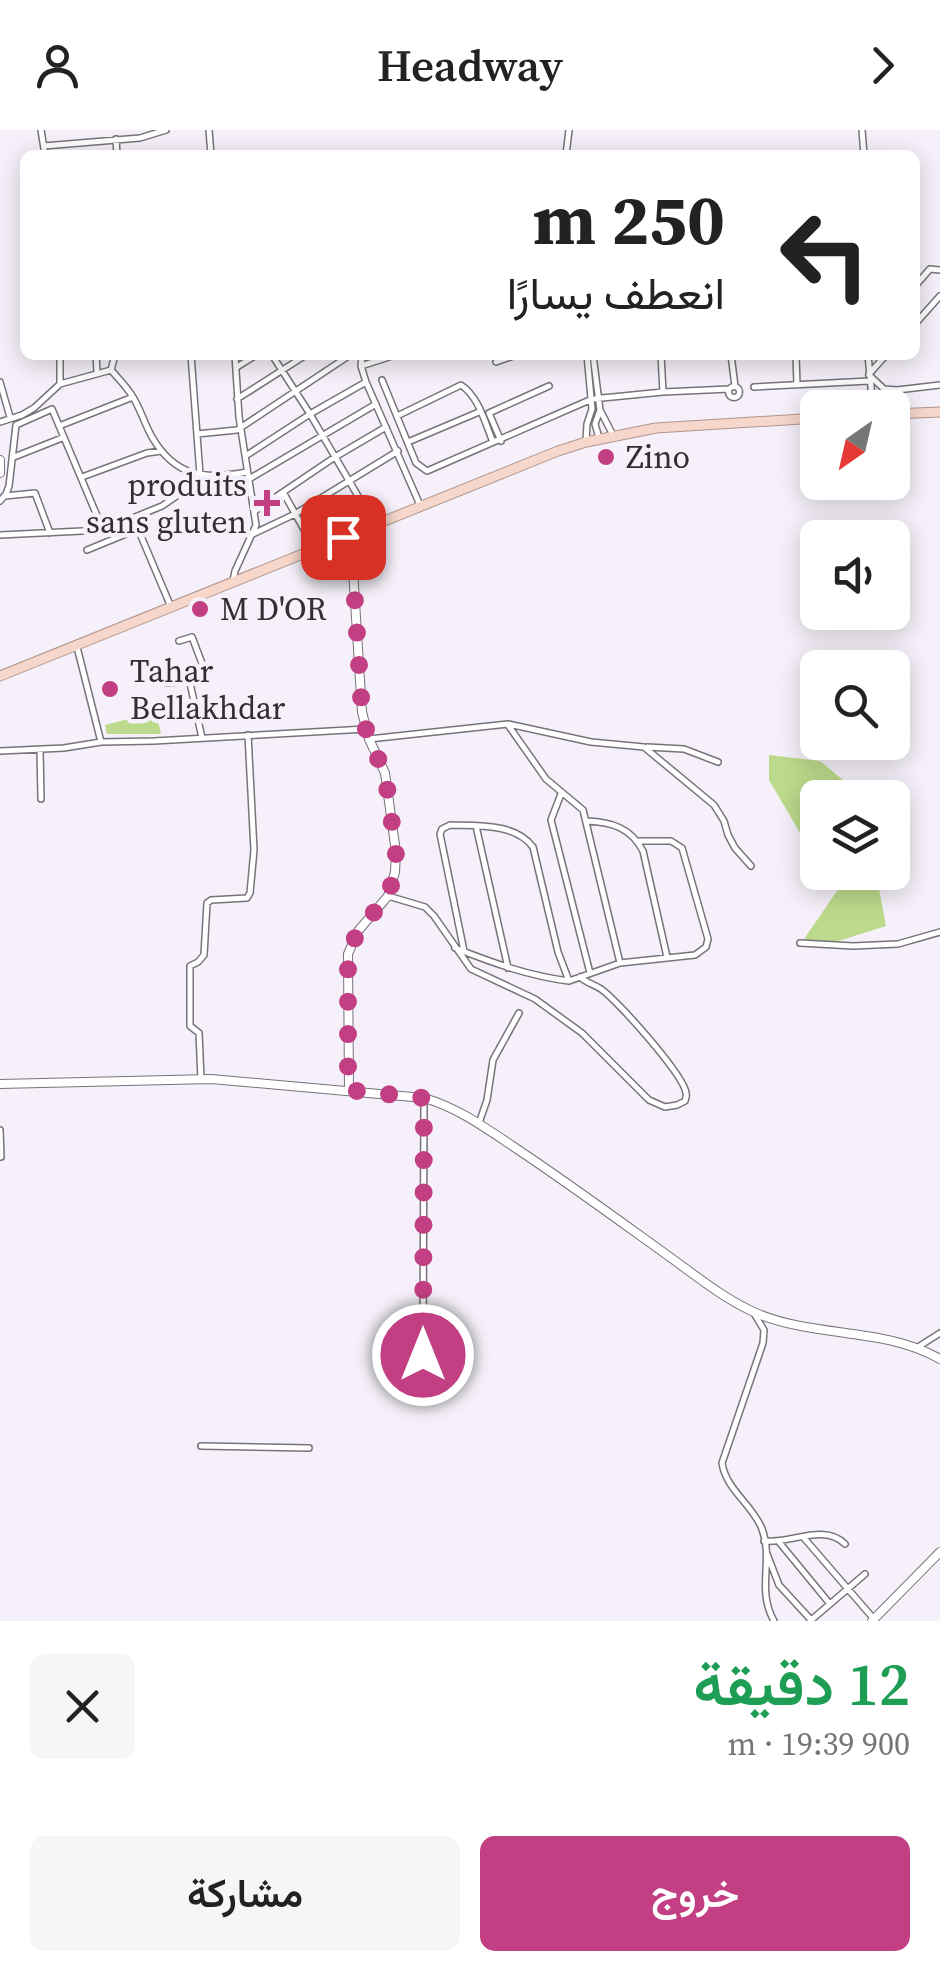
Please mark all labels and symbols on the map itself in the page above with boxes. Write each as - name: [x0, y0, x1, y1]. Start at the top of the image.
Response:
- north arrow: [800, 390, 910, 500]
- place label: Zino: [626, 435, 690, 479]
- marker: Zino: [595, 446, 617, 468]
- place label: produits sans gluten: [86, 463, 247, 544]
- marker: produits sans gluten: [256, 492, 278, 514]
- pin: [301, 495, 386, 580]
- place label: M D'OR: [220, 587, 327, 631]
- marker: M D'OR: [189, 598, 211, 620]
- place label: Tahar Bellakhdar: [130, 649, 286, 730]
- marker: Tahar Bellakhdar: [99, 678, 121, 700]
- position arrow: [371, 1303, 475, 1407]

